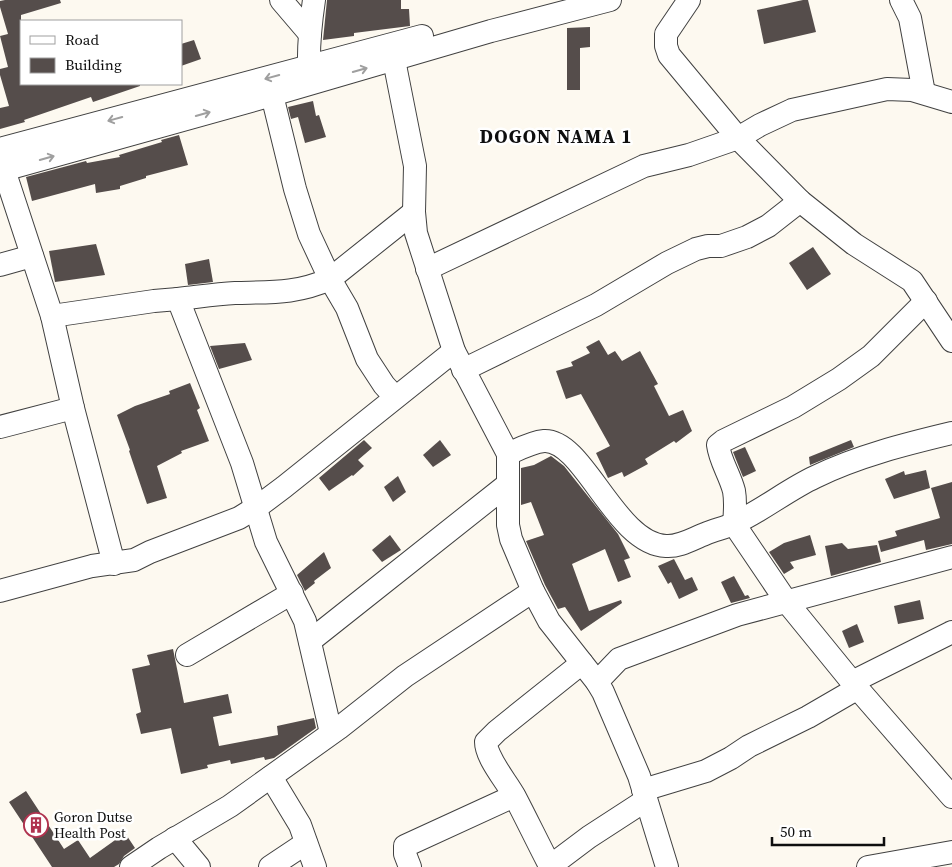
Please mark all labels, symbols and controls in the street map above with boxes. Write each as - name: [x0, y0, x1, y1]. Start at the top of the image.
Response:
- legend: [20, 20, 182, 85]
- text: Road: [65, 29, 99, 50]
- text: Building: [65, 54, 122, 75]
- one-way arrow: [351, 64, 367, 74]
- one-way arrow: [265, 73, 281, 82]
- one-way arrow: [195, 108, 211, 118]
- one-way arrow: [108, 114, 124, 124]
- district label: DOGON NAMA 1: [479, 123, 633, 149]
- one-way arrow: [39, 152, 55, 162]
- place label: Goron Dutse Health Post: [54, 807, 132, 843]
- building icon: Goron Dutse Health Post: [23, 812, 49, 838]
- scale bar: [772, 814, 884, 846]
- text: 50 m: [780, 821, 812, 842]

